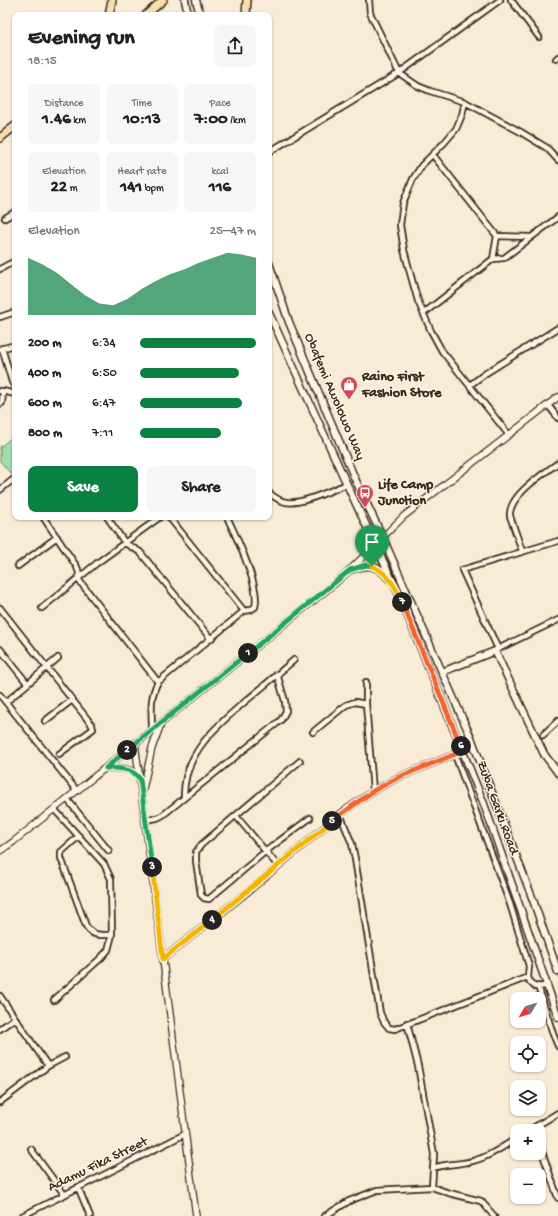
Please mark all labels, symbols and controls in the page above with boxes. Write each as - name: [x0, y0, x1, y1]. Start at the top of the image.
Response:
- button: share: [214, 25, 256, 67]
- text: Evening run: [28, 26, 135, 52]
- text: 18:15: [28, 54, 57, 69]
- text: Distance: [45, 98, 83, 110]
- text: Time: [132, 98, 152, 110]
- text: Pace: [209, 98, 231, 110]
- text: 1.46: [42, 110, 71, 130]
- text: 10:13: [123, 110, 161, 130]
- text: 7:00: [194, 110, 228, 130]
- text: km: [71, 115, 86, 127]
- text: /km: [228, 115, 246, 127]
- text: Elevation: [42, 166, 86, 178]
- text: Heart rate: [117, 166, 167, 178]
- text: kcal: [211, 166, 229, 178]
- text: 22: [50, 178, 67, 198]
- text: 141: [120, 178, 142, 198]
- text: 116: [209, 178, 231, 198]
- text: m: [67, 183, 78, 195]
- text: bpm: [142, 183, 164, 195]
- text: Elevation: [28, 224, 80, 239]
- text: 25–47 m: [210, 224, 256, 239]
- street label: Obafemi Awolowo Way: [300, 331, 368, 463]
- text: 200 m: [28, 336, 61, 351]
- text: 6:34: [92, 336, 116, 351]
- text: 400 m: [28, 366, 61, 381]
- text: 6:50: [92, 366, 117, 381]
- place label: Raino First Fashion Store: [361, 369, 442, 402]
- shop icon: Raino First Fashion Store: [339, 375, 359, 400]
- text: 600 m: [28, 396, 62, 411]
- text: 6:47: [92, 396, 116, 411]
- text: 800 m: [28, 426, 62, 441]
- text: 7:11: [92, 426, 113, 441]
- button: Save: [28, 466, 138, 512]
- button: Share: [146, 466, 256, 512]
- place label: Life Camp Junction: [377, 477, 433, 510]
- bus stop icon: Life Camp Junction: [355, 483, 375, 508]
- pin: [355, 525, 389, 566]
- icon: arrive: [361, 531, 383, 553]
- pin: 7: [392, 592, 412, 612]
- text: 7: [399, 596, 405, 608]
- pin: 1: [238, 643, 258, 663]
- text: 1: [246, 647, 250, 659]
- pin: 6: [451, 736, 471, 756]
- pin: 2: [117, 740, 137, 760]
- text: 6: [458, 740, 464, 752]
- text: 2: [124, 744, 130, 756]
- street label: Zuba Garki Road: [472, 759, 523, 859]
- pin: 5: [322, 811, 342, 831]
- text: 5: [329, 815, 335, 827]
- pin: 3: [142, 857, 162, 877]
- text: 3: [149, 861, 155, 873]
- pin: 4: [202, 910, 222, 930]
- text: 4: [209, 914, 215, 926]
- north arrow: [510, 992, 546, 1028]
- map controls: [510, 992, 546, 1204]
- button: locate: [510, 1036, 546, 1072]
- button: layers: [510, 1080, 546, 1116]
- button: +: [510, 1124, 546, 1160]
- street label: Adamu Fika Street: [45, 1133, 152, 1197]
- button: −: [510, 1168, 546, 1204]

